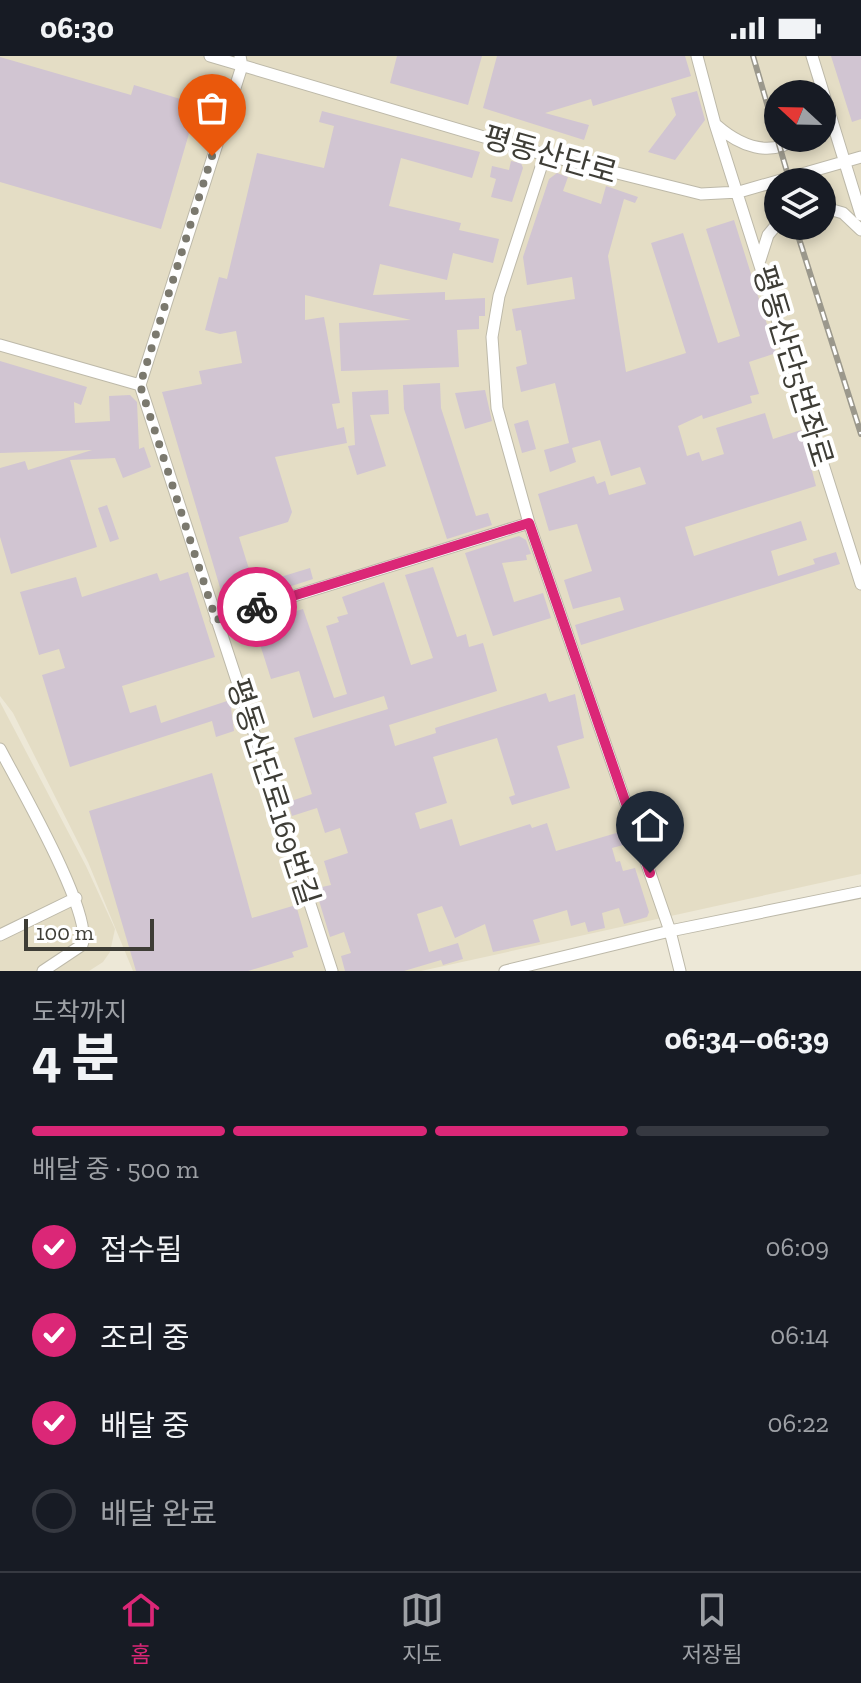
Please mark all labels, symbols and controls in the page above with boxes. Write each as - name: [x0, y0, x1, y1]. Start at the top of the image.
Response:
- text: 06:30: [40, 10, 114, 46]
- pin: [178, 74, 246, 156]
- north arrow: [764, 80, 836, 152]
- map controls: [764, 80, 836, 240]
- icon: bag: [190, 86, 234, 130]
- street label: 평동산단로: [479, 119, 621, 191]
- button: layers: [764, 168, 836, 240]
- street label: 평동산단5번좌로: [745, 261, 841, 471]
- courier: [217, 567, 297, 647]
- icon: bike: [235, 585, 279, 629]
- street label: 평동산단로169번길: [219, 674, 327, 910]
- pin: [616, 791, 684, 873]
- icon: home: [628, 803, 672, 847]
- scale bar: [24, 915, 154, 951]
- text: 100 m: [36, 919, 94, 946]
- text: 도착까지: [32, 996, 128, 1028]
- text: 06:34–06:39: [665, 1021, 829, 1057]
- text: 4 분: [32, 1027, 119, 1089]
- text: 배달 중 · 500 m: [32, 1153, 199, 1185]
- icon: check: [32, 1225, 76, 1269]
- text: 06:09: [766, 1231, 829, 1263]
- text: 접수됨: [100, 1232, 183, 1268]
- icon: check: [32, 1313, 76, 1357]
- text: 06:14: [770, 1319, 829, 1351]
- text: 조리 중: [100, 1320, 190, 1356]
- icon: check: [32, 1401, 76, 1445]
- text: 06:22: [768, 1407, 829, 1439]
- text: 배달 중: [100, 1408, 190, 1444]
- text: 배달 완료: [100, 1496, 217, 1532]
- tab: 홈: [119, 1588, 163, 1668]
- tab: 지도: [400, 1588, 444, 1668]
- tab: 저장됨: [682, 1588, 742, 1668]

